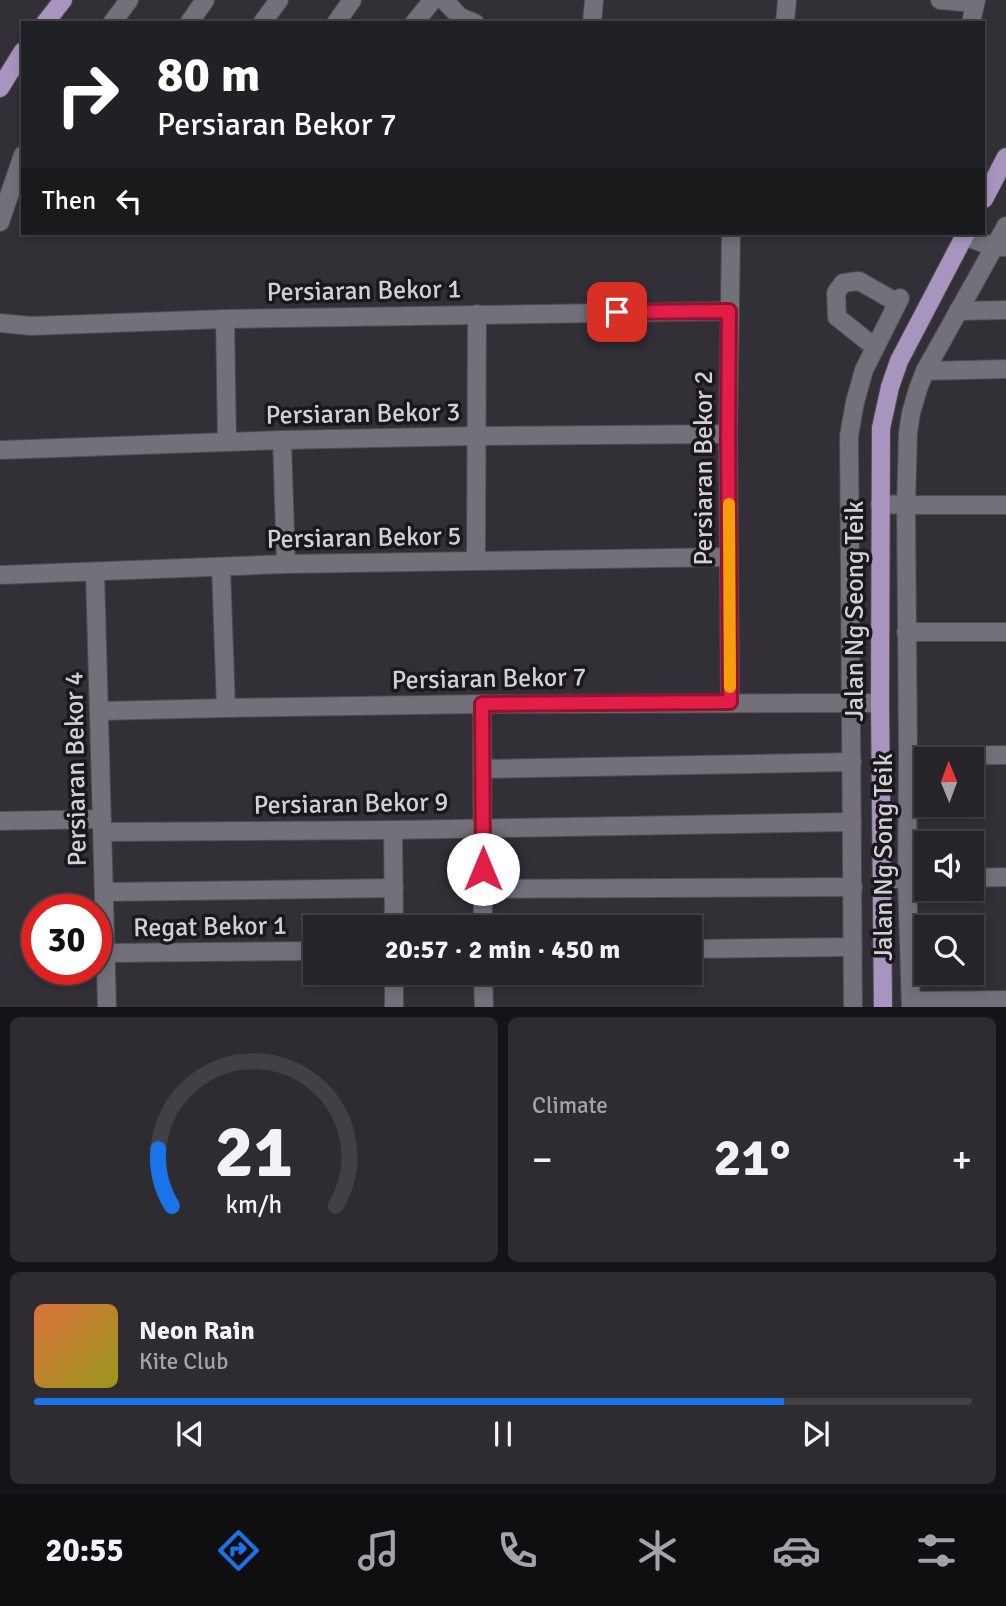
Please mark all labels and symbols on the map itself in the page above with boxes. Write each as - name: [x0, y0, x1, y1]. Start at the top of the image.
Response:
- street label: Persiaran Bekor 1: [266, 273, 462, 309]
- pin: [587, 282, 647, 342]
- street label: Persiaran Bekor 2: [688, 371, 720, 565]
- street label: Persiaran Bekor 3: [265, 396, 461, 432]
- street label: Jalan Ng Seong Teik: [839, 501, 871, 721]
- street label: Persiaran Bekor 5: [266, 520, 462, 556]
- street label: Persiaran Bekor 7: [391, 661, 587, 697]
- street label: Persiaran Bekor 4: [58, 671, 94, 867]
- north arrow: [914, 747, 984, 817]
- street label: Jalan Ng Song Teik: [868, 753, 900, 961]
- street label: Persiaran Bekor 9: [253, 786, 449, 822]
- position arrow: [446, 832, 520, 906]
- speed limit sign: 30: [21, 894, 112, 985]
- street label: Regat Bekor 1: [133, 910, 287, 944]

